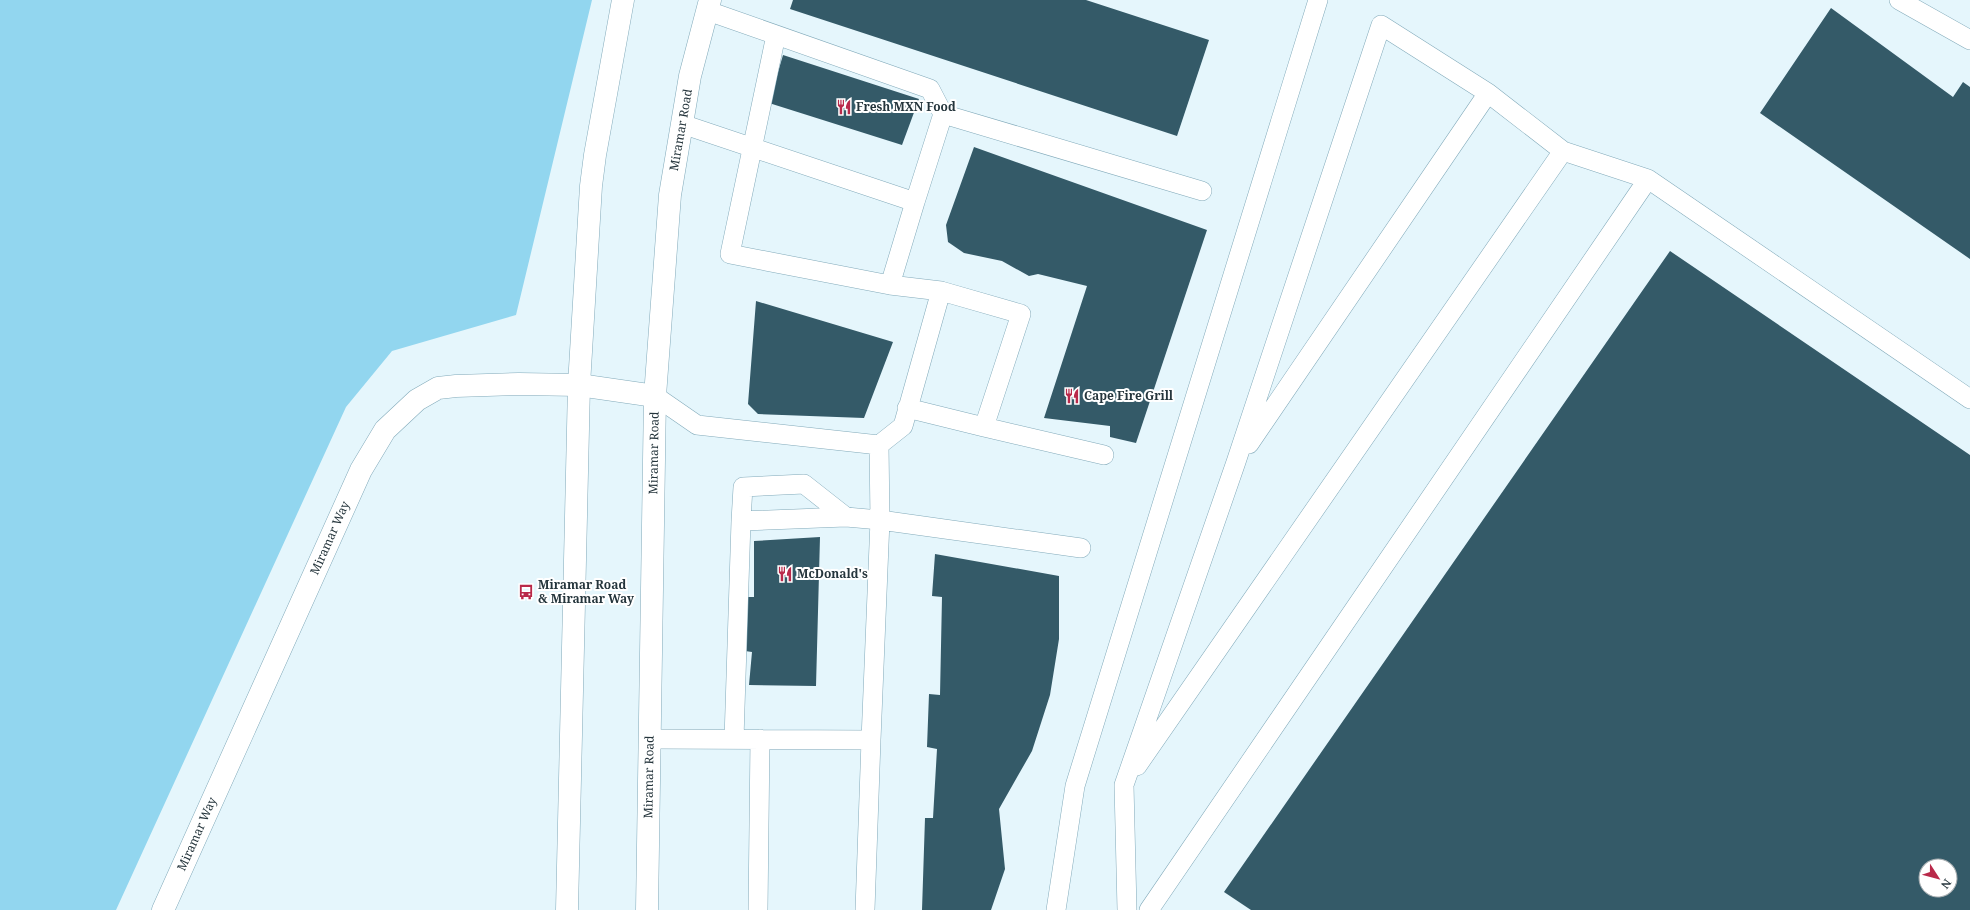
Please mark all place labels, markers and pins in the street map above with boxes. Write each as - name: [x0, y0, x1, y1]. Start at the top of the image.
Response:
- restaurant icon: Fresh MXN Food: [835, 98, 853, 116]
- place label: Fresh MXN Food: [856, 98, 956, 115]
- restaurant icon: Cape Fire Grill: [1063, 387, 1081, 405]
- place label: Cape Fire Grill: [1084, 387, 1174, 404]
- restaurant icon: McDonald's: [776, 565, 794, 583]
- place label: McDonald's: [797, 565, 868, 582]
- place label: Miramar Road & Miramar Way: [538, 576, 634, 607]
- bus stop icon: Miramar Road & Miramar Way: [517, 583, 535, 601]

